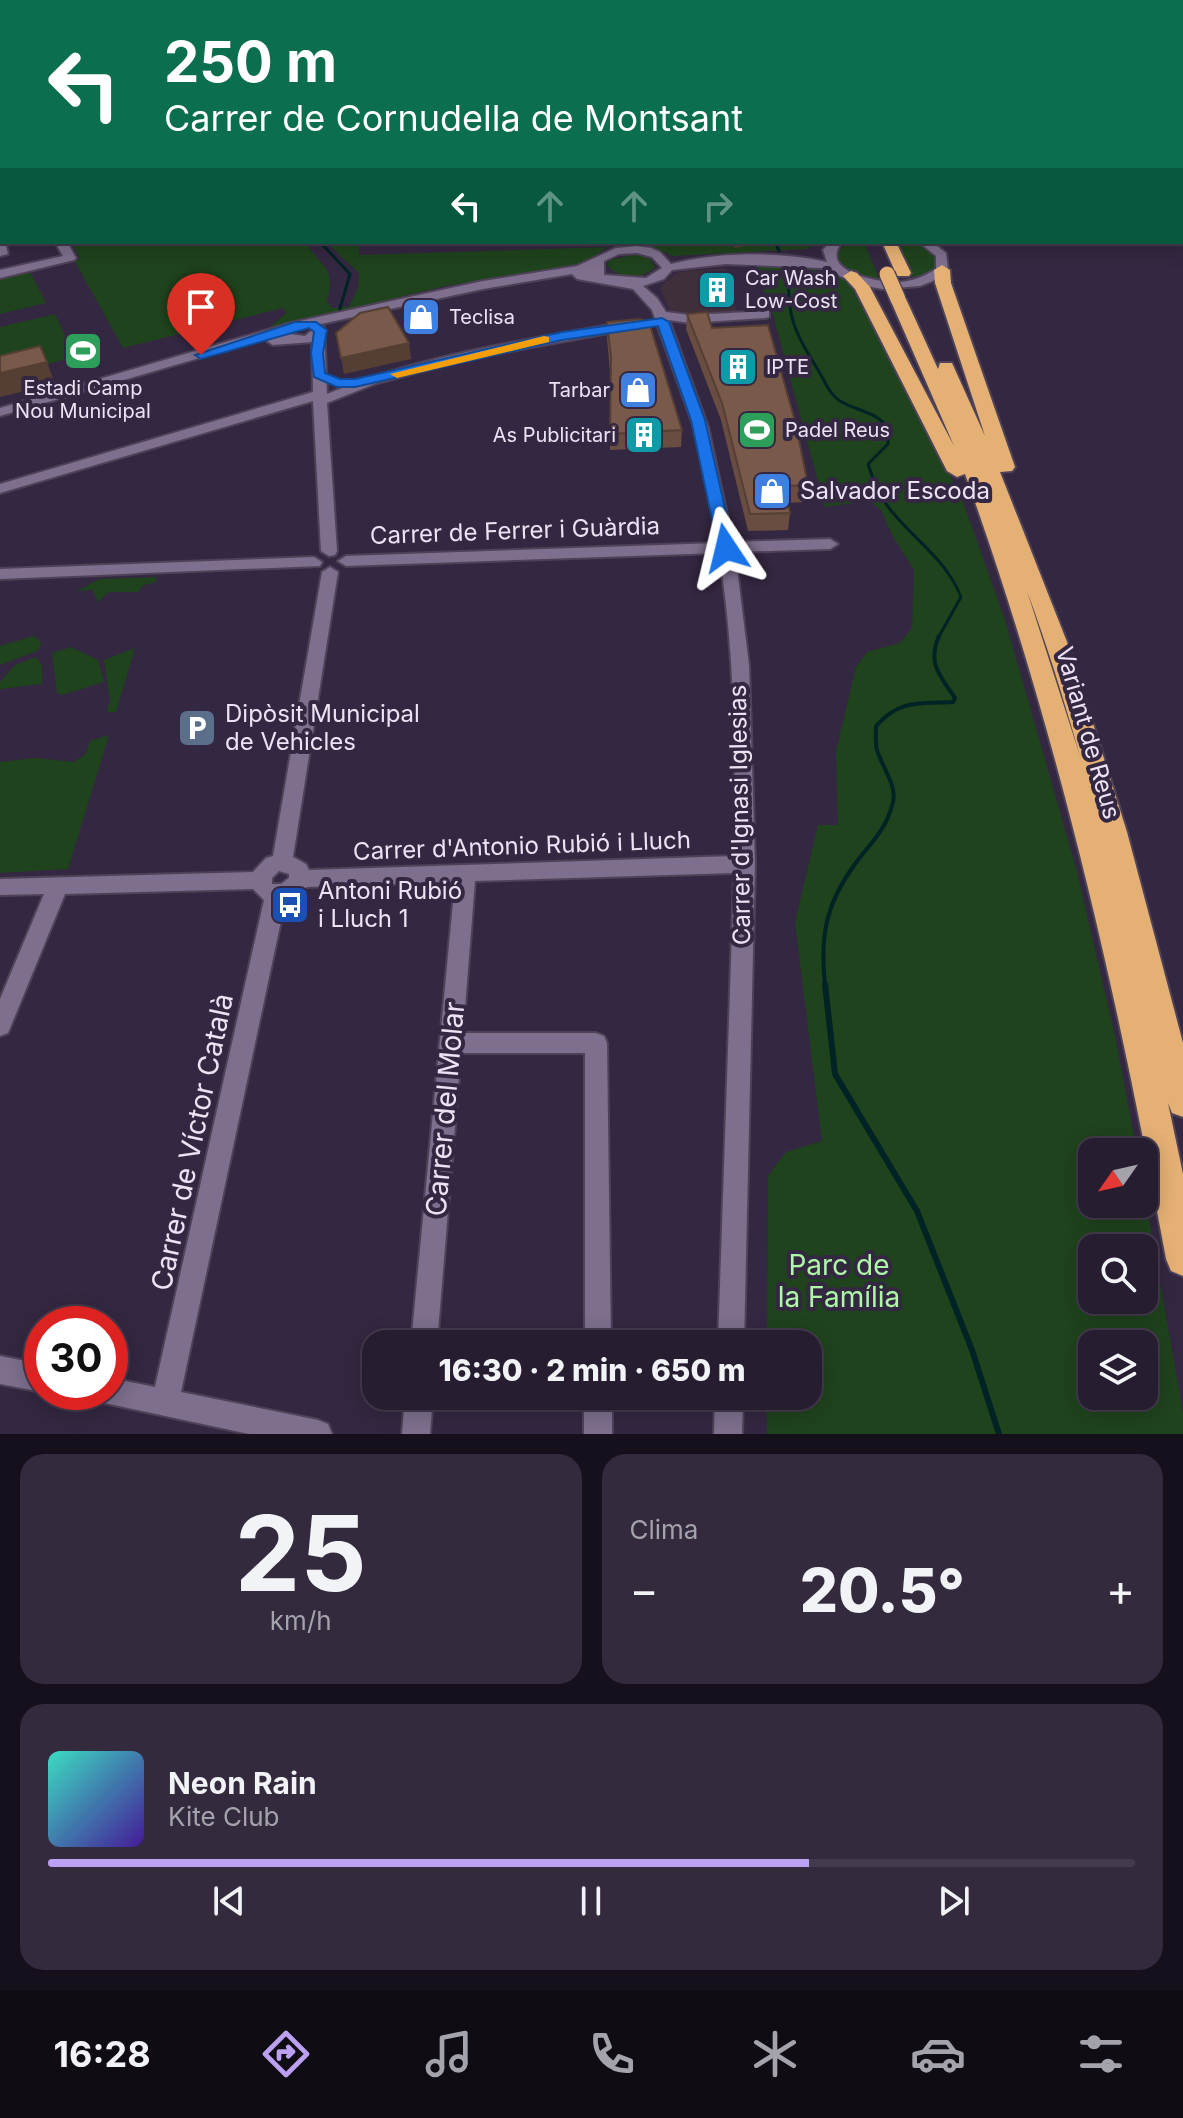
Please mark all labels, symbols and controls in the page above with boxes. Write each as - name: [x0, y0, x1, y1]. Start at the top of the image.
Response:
- text: 250 m: [164, 28, 337, 96]
- icon: left: [32, 32, 136, 136]
- text: Carrer de Cornudella de Montsant: [164, 96, 743, 140]
- icon: left: [444, 184, 488, 228]
- icon: ahead: [528, 184, 572, 228]
- icon: ahead: [612, 184, 656, 228]
- icon: right: [696, 184, 740, 228]
- place label: Car Wash Low-Cost: [745, 266, 838, 313]
- building icon: Car Wash Low-Cost: [696, 269, 738, 311]
- pin: [167, 273, 235, 355]
- icon: arrive: [179, 285, 223, 329]
- shop icon: Teclisa: [400, 296, 442, 338]
- place label: Teclisa: [449, 305, 515, 329]
- sports icon: Estadi Camp Nou Municipal: [62, 330, 104, 372]
- building icon: IPTE: [717, 346, 759, 388]
- place label: IPTE: [766, 355, 809, 379]
- shop icon: Tarbar: [617, 369, 659, 411]
- place label: Estadi Camp Nou Municipal: [15, 376, 151, 423]
- place label: Tarbar: [548, 378, 610, 402]
- sports icon: Padel Reus: [736, 409, 778, 451]
- building icon: As Publicitari: [623, 414, 665, 456]
- place label: Padel Reus: [785, 418, 890, 442]
- place label: As Publicitari: [493, 423, 616, 447]
- shop icon: Salvador Escoda: [751, 470, 793, 512]
- place label: Salvador Escoda: [800, 476, 990, 505]
- position arrow: [684, 506, 768, 590]
- street label: Carrer de Ferrer i Guàrdia: [370, 511, 660, 550]
- street label: Variant de Reus: [1050, 643, 1127, 822]
- street label: Carrer d'Ignasi Iglesias: [723, 685, 756, 945]
- place label: Dipòsit Municipal de Vehicles: [225, 699, 420, 756]
- parking icon: Dipòsit Municipal de Vehicles: [176, 707, 218, 749]
- street label: Carrer d'Antonio Rubió i Lluch: [353, 825, 691, 866]
- place label: Antoni Rubió i Lluch 1: [318, 876, 462, 933]
- bus stop icon: Antoni Rubió i Lluch 1: [269, 884, 311, 926]
- street label: Carrer de Víctor Català: [144, 990, 240, 1294]
- street label: Carrer del Molar: [419, 1000, 471, 1218]
- north arrow: [1078, 1138, 1158, 1218]
- map controls: [1078, 1138, 1158, 1410]
- button: search: [1078, 1234, 1158, 1314]
- park label: Parc de la Família: [778, 1248, 900, 1314]
- speed limit sign: 30: [24, 1306, 128, 1410]
- button: layers: [1078, 1330, 1158, 1410]
- text: 16:30 · 2 min · 650 m: [438, 1352, 746, 1388]
- text: 25: [235, 1490, 367, 1616]
- text: Clima: [630, 1514, 698, 1545]
- text: 20.5°: [800, 1554, 965, 1626]
- text: −: [630, 1563, 659, 1617]
- text: +: [1106, 1563, 1135, 1617]
- text: km/h: [270, 1605, 332, 1636]
- text: Neon Rain: [168, 1765, 317, 1801]
- text: Kite Club: [168, 1801, 279, 1832]
- icon: previous: [207, 1879, 251, 1923]
- icon: pause: [569, 1879, 613, 1923]
- icon: next: [932, 1879, 976, 1923]
- icon: directions: [258, 2026, 314, 2082]
- icon: music: [421, 2026, 477, 2082]
- icon: phone: [584, 2026, 640, 2082]
- icon: climate: [747, 2026, 803, 2082]
- icon: car: [910, 2026, 966, 2082]
- icon: filters: [1073, 2026, 1129, 2082]
- text: 16:28: [54, 2032, 151, 2076]

